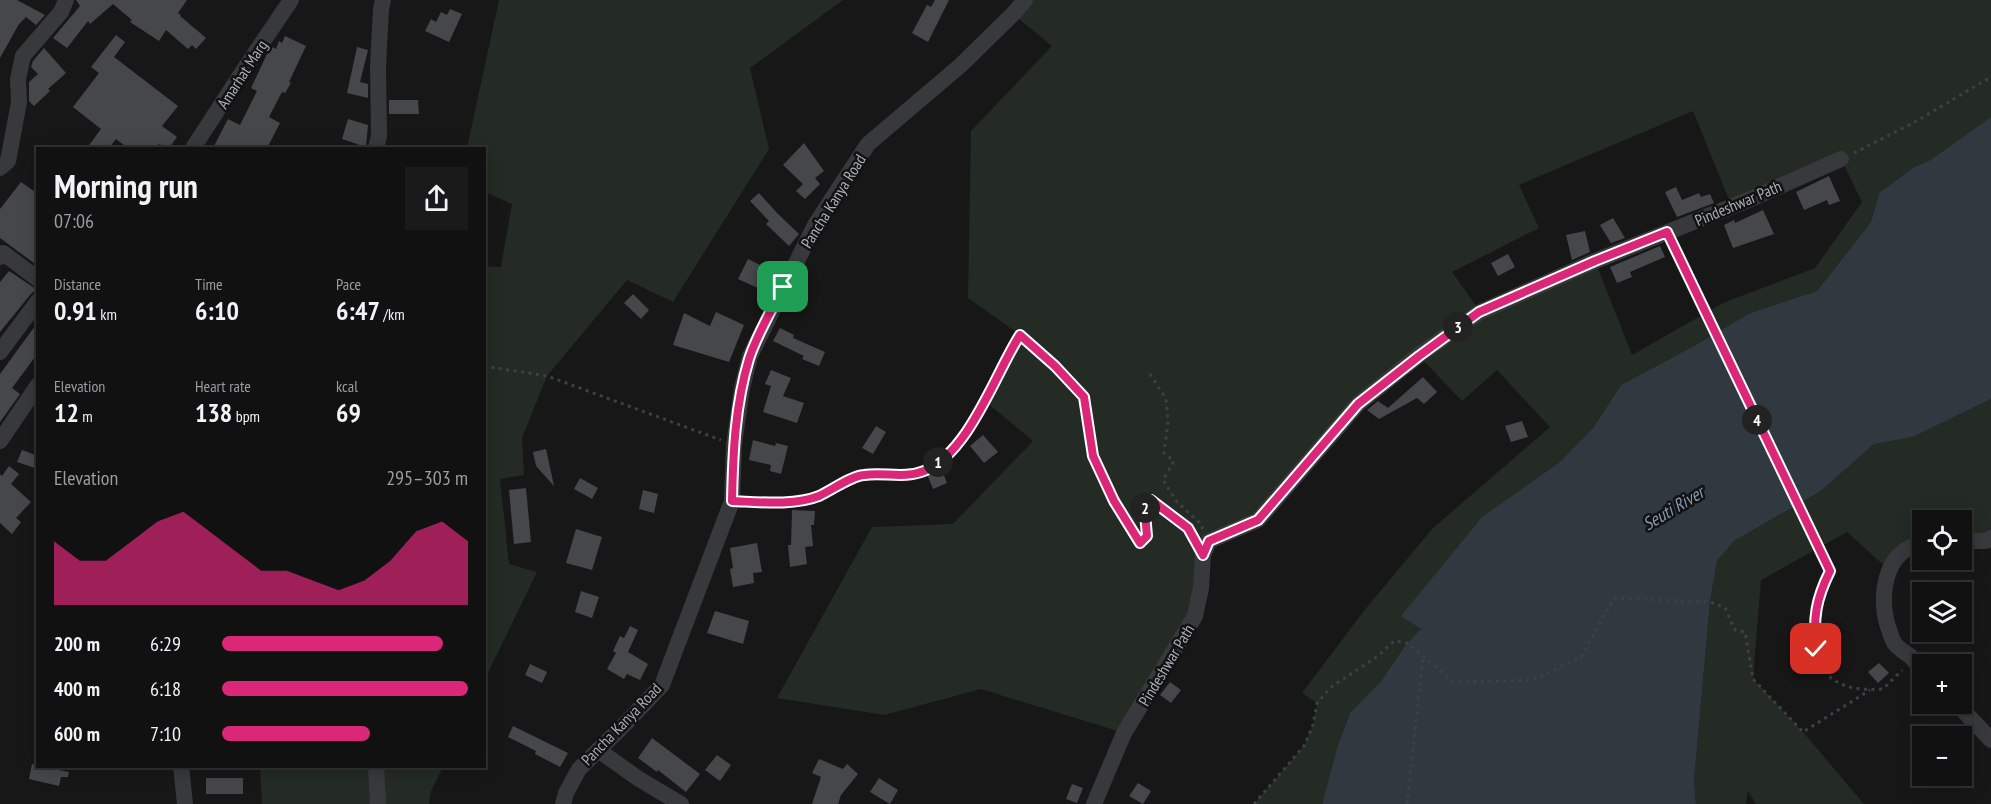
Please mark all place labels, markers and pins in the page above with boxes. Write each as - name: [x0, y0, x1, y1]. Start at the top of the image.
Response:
- pin: [757, 261, 808, 312]
- pin: 3: [1443, 312, 1473, 342]
- pin: 4: [1742, 405, 1772, 435]
- pin: 1: [923, 447, 953, 477]
- pin: 2: [1130, 493, 1160, 523]
- pin: [1790, 623, 1841, 674]

